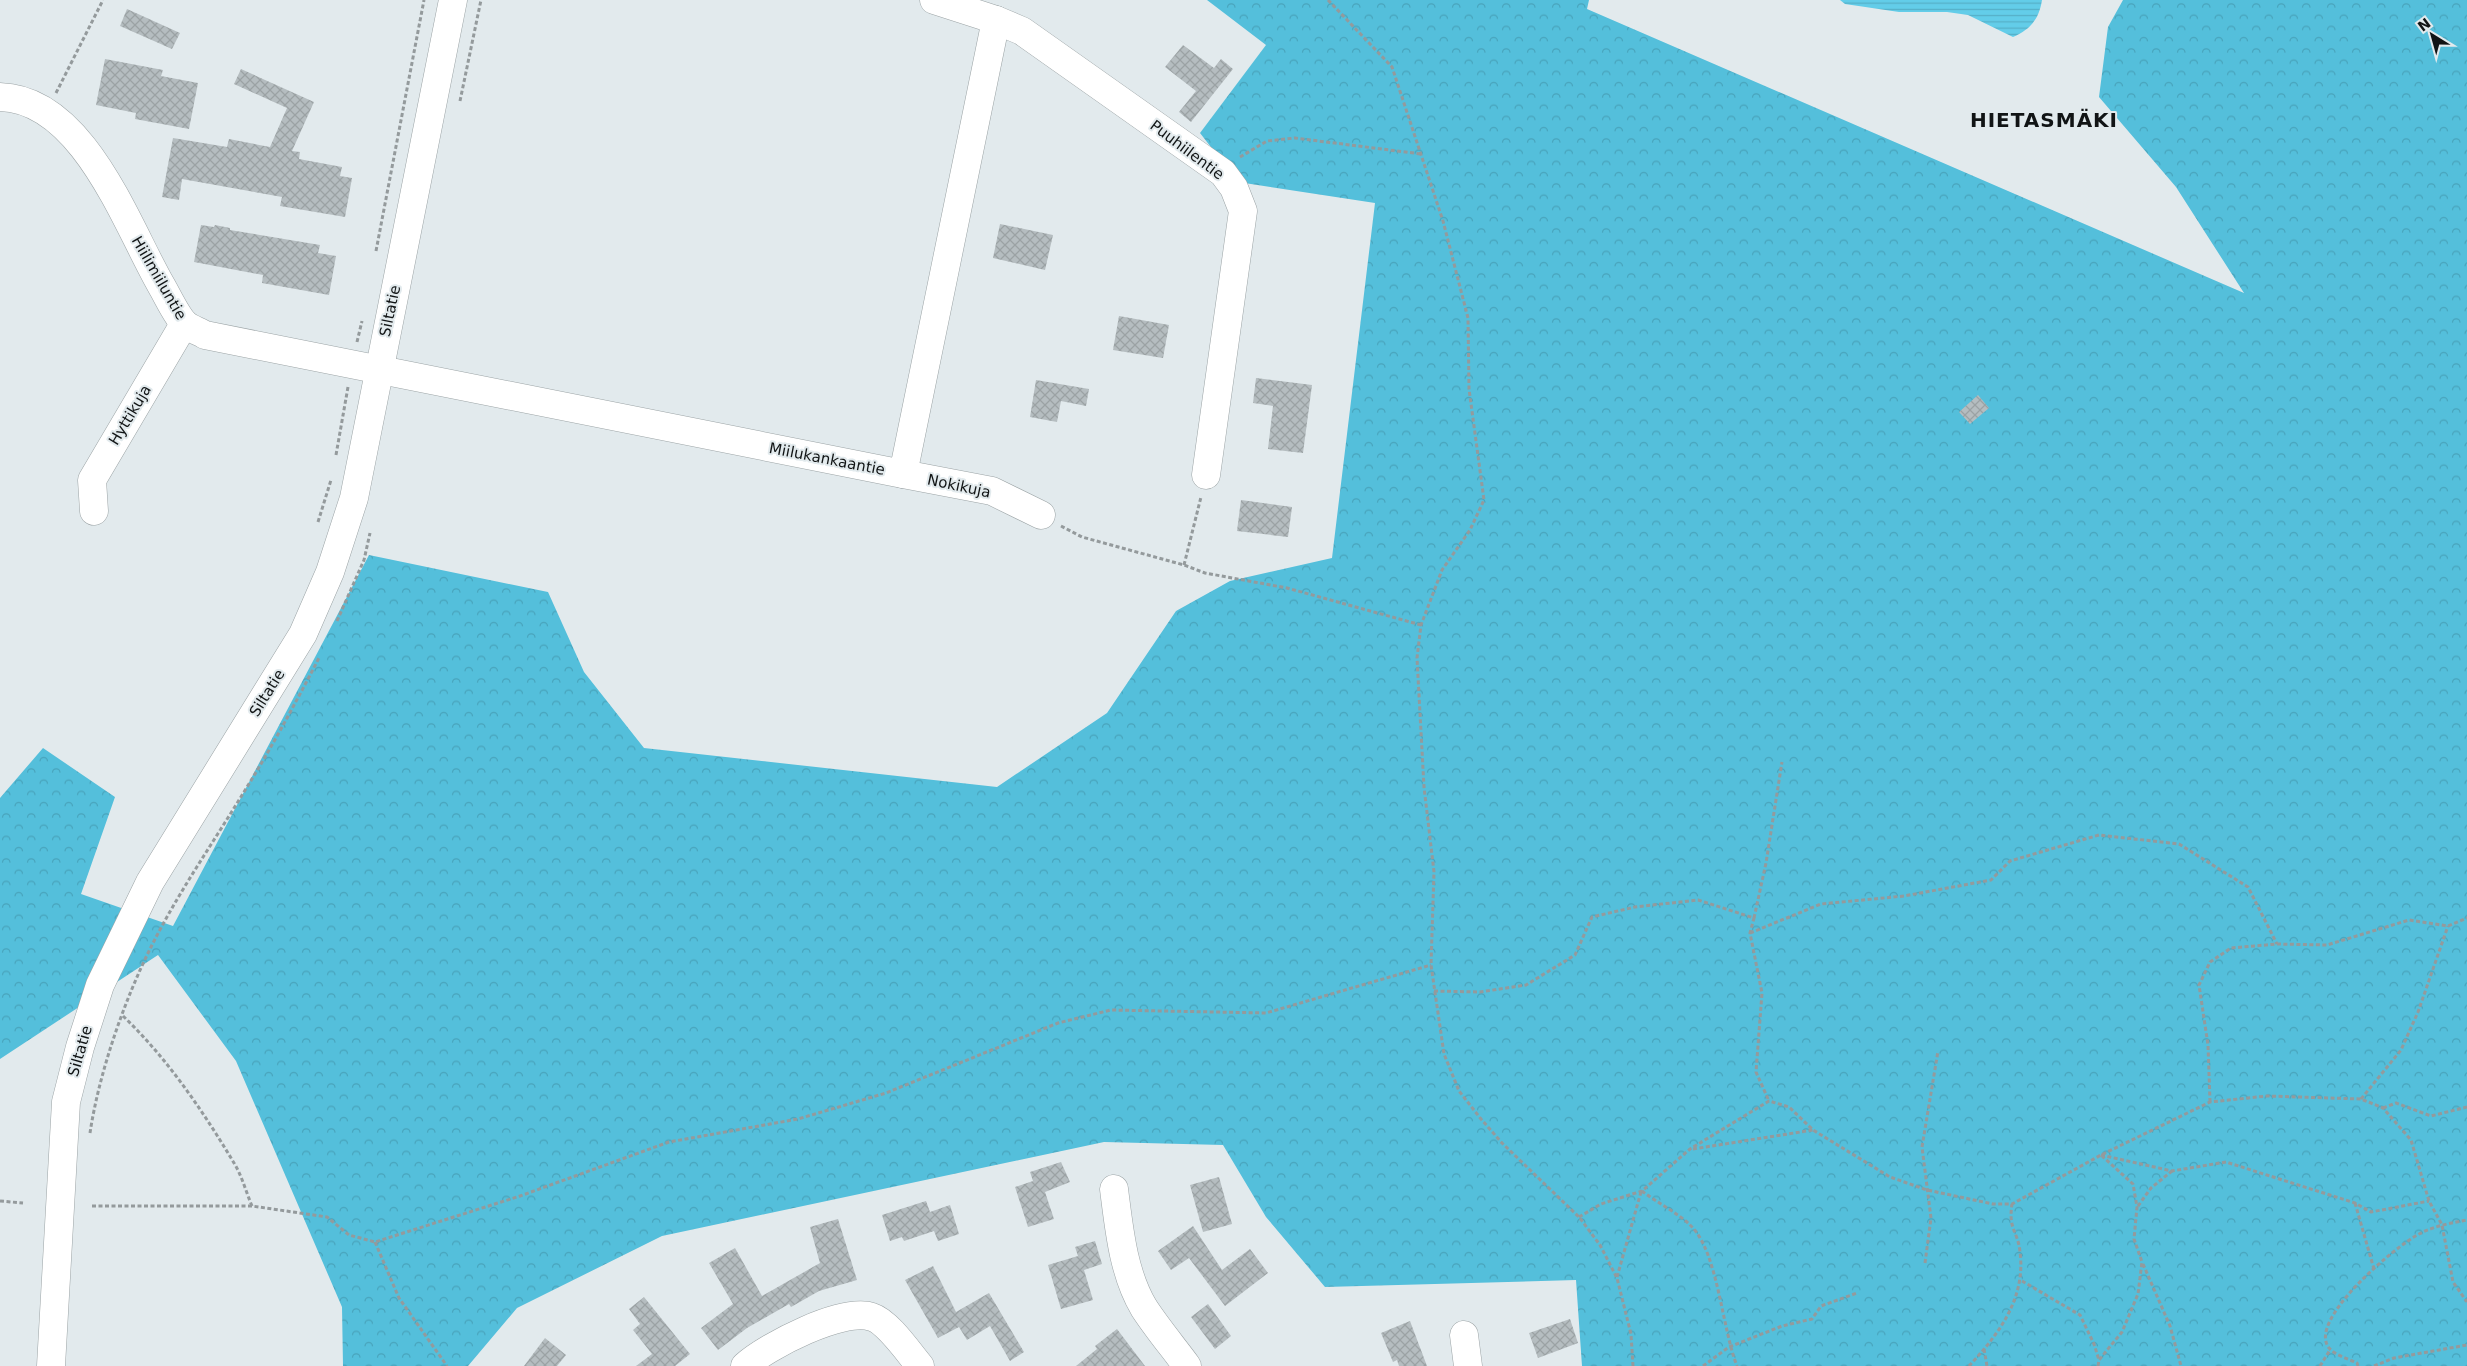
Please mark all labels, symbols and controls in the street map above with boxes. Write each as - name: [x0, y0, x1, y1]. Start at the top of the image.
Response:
- north arrow: [2407, 10, 2457, 60]
- text: N: [2415, 15, 2434, 35]
- district label: HIETASMÄKI: [1970, 108, 2118, 132]
- street label: Puuhiilentie: [1147, 116, 1227, 184]
- street label: Hiilimiiluntie: [128, 233, 190, 323]
- street label: Siltatie: [376, 284, 404, 338]
- street label: Hyttikuja: [105, 382, 155, 448]
- street label: Miilukankaantie: [768, 439, 886, 479]
- street label: Nokikuja: [926, 471, 992, 501]
- street label: Siltatie: [246, 666, 288, 720]
- street label: Siltatie: [64, 1023, 96, 1079]

